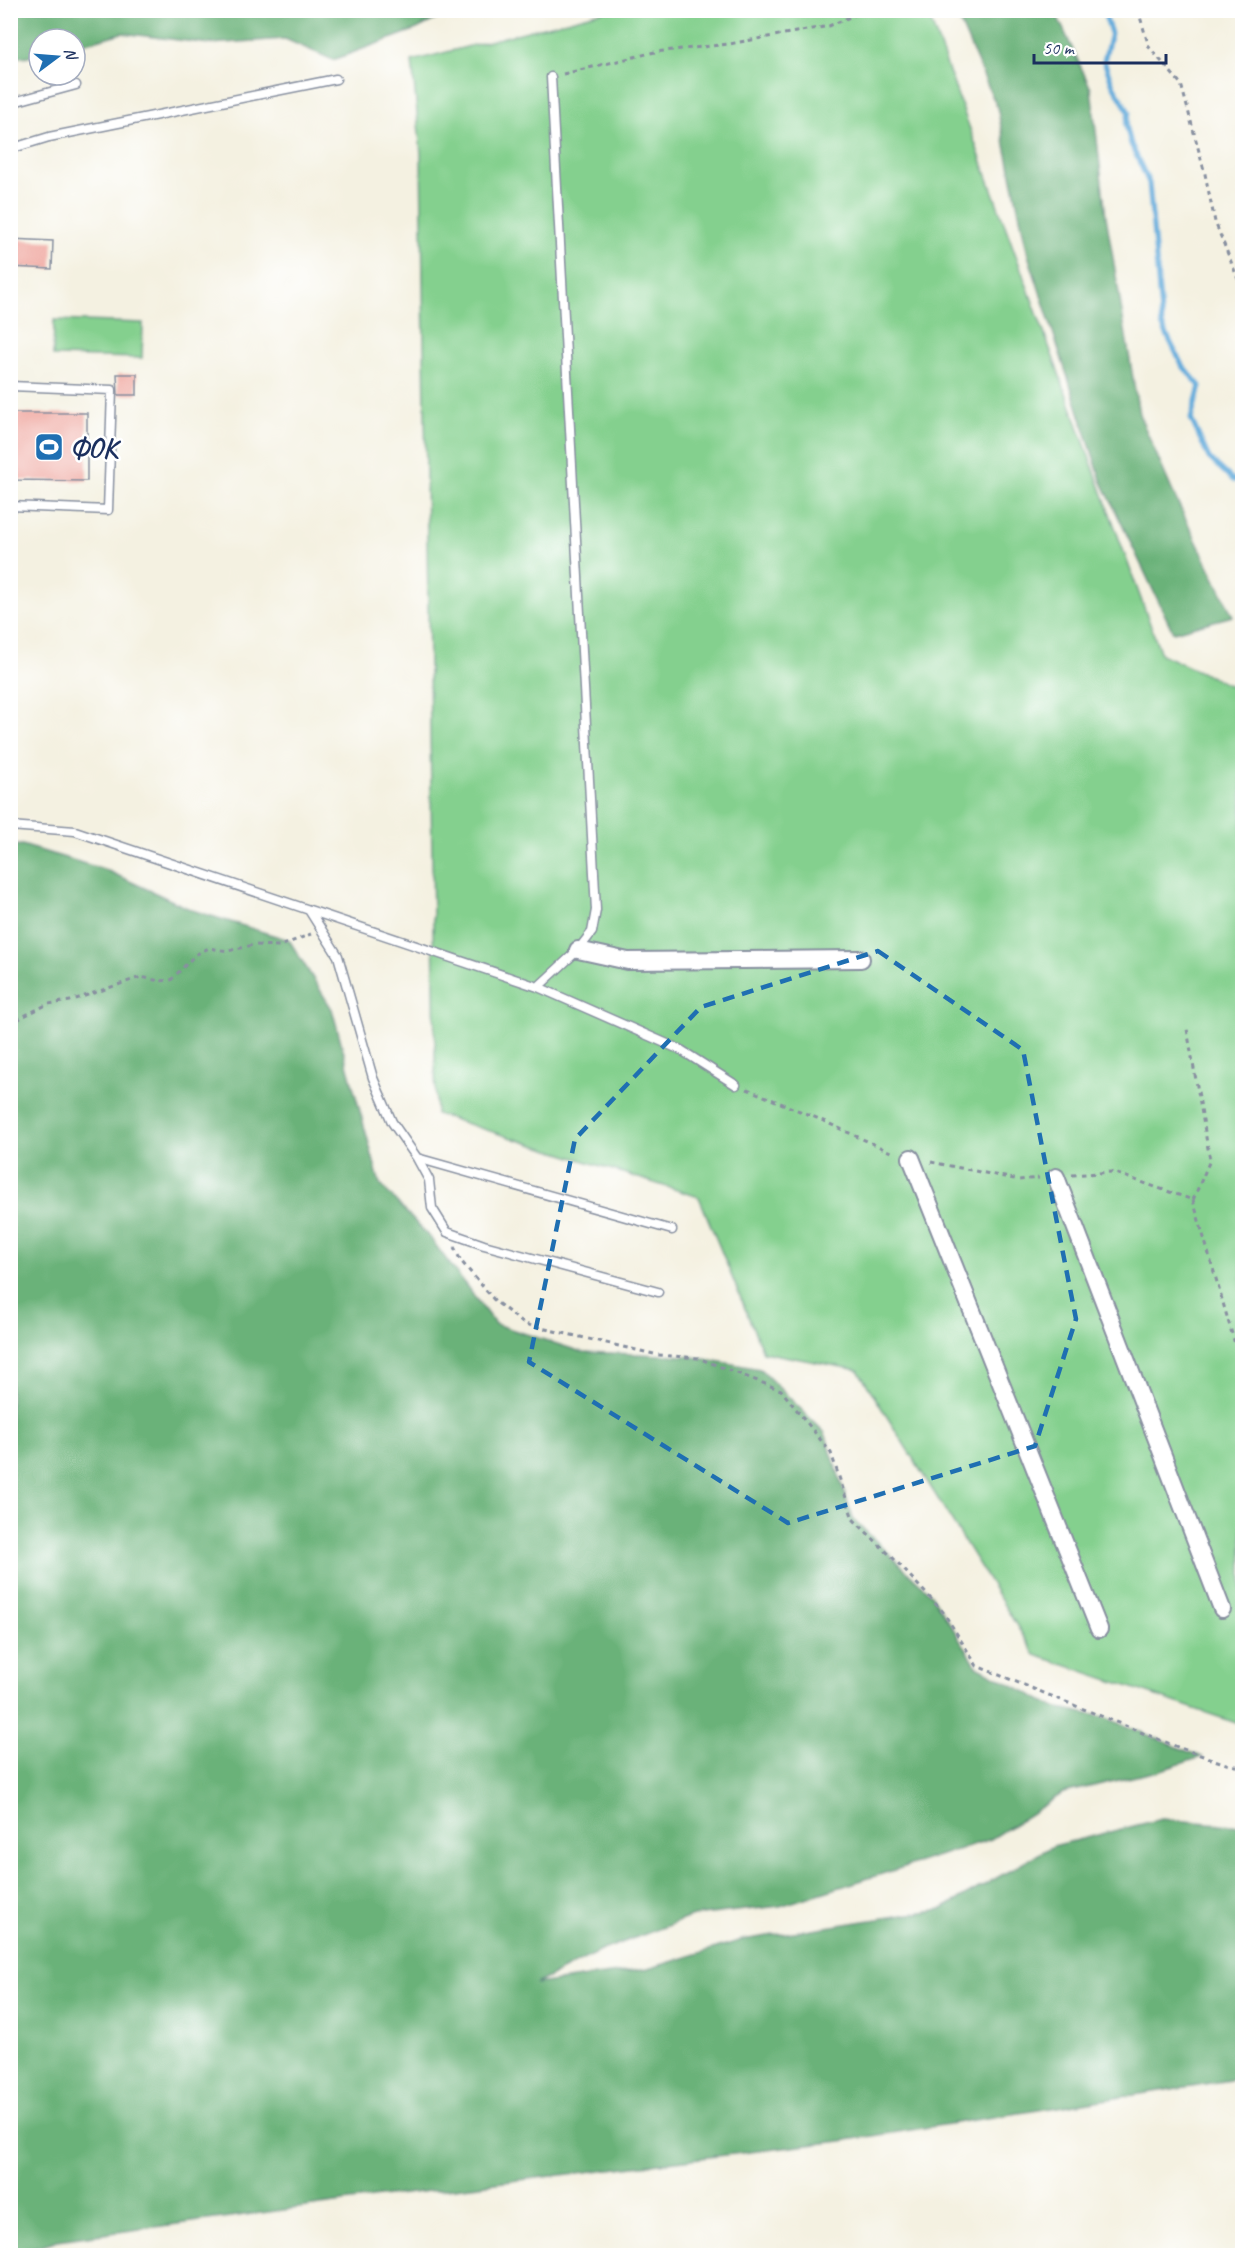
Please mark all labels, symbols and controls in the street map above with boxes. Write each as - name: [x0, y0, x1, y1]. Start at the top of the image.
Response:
- north arrow: [27, 27, 87, 87]
- scale bar: [1034, 27, 1166, 65]
- text: 50 m: [1043, 37, 1076, 59]
- text: N: [59, 46, 82, 64]
- place label: ФОК: [70, 430, 121, 465]
- sports icon: ФОК: [33, 431, 65, 463]

